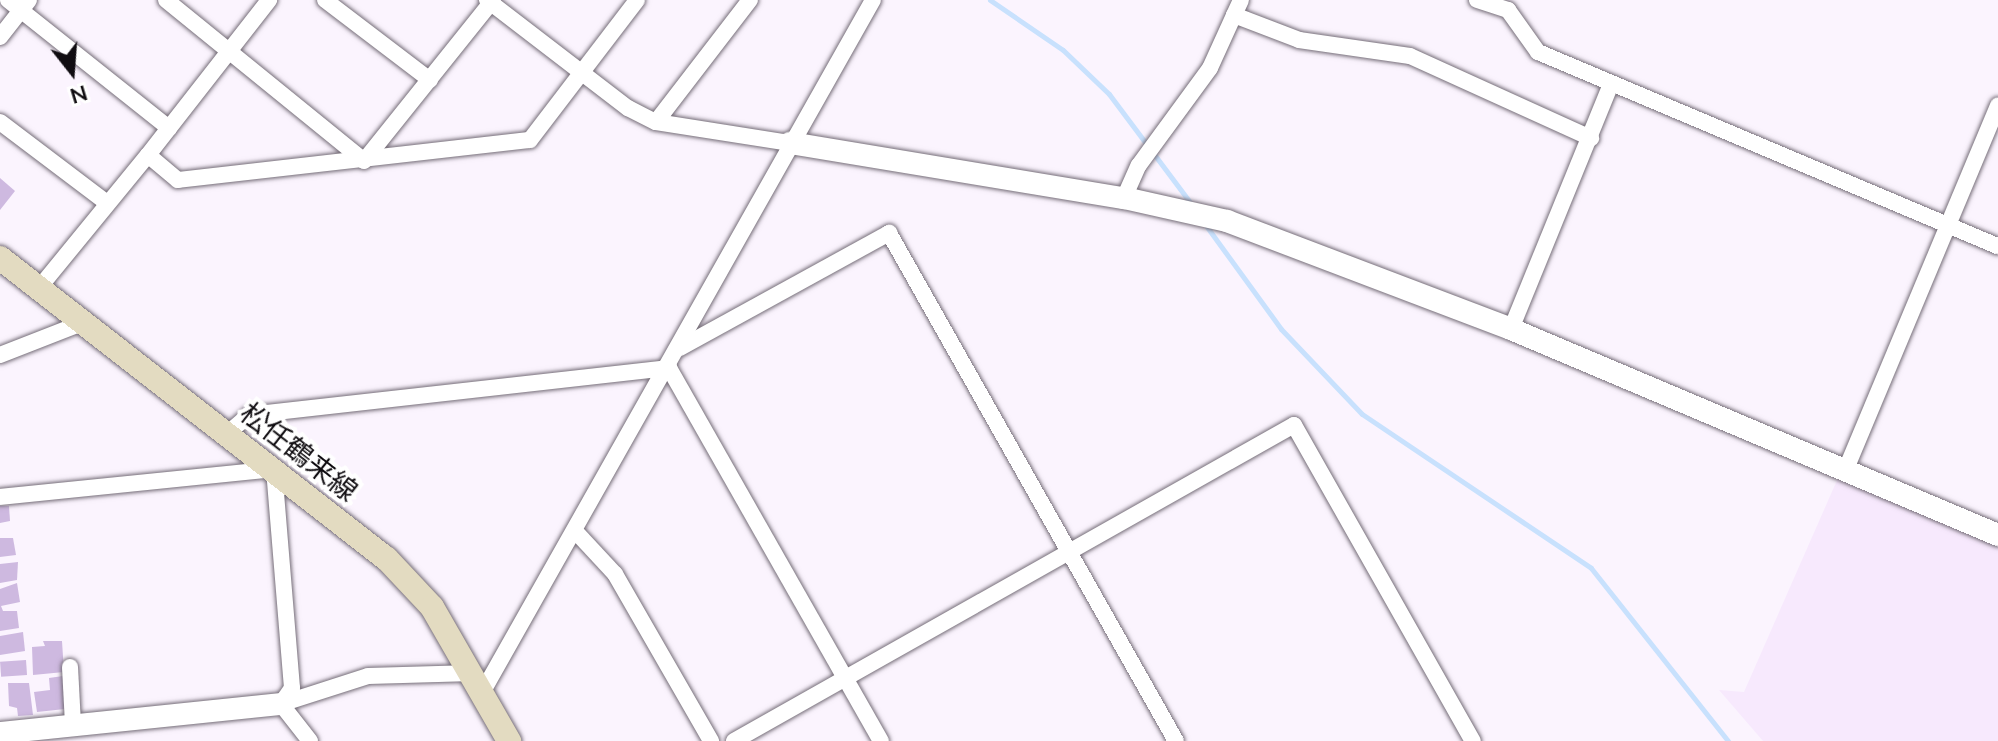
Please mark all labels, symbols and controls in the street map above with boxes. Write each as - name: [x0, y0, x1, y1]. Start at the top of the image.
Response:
- north arrow: [32, 32, 112, 112]
- text: N: [67, 79, 91, 111]
- street label: 松任鶴来線: [233, 396, 365, 508]

